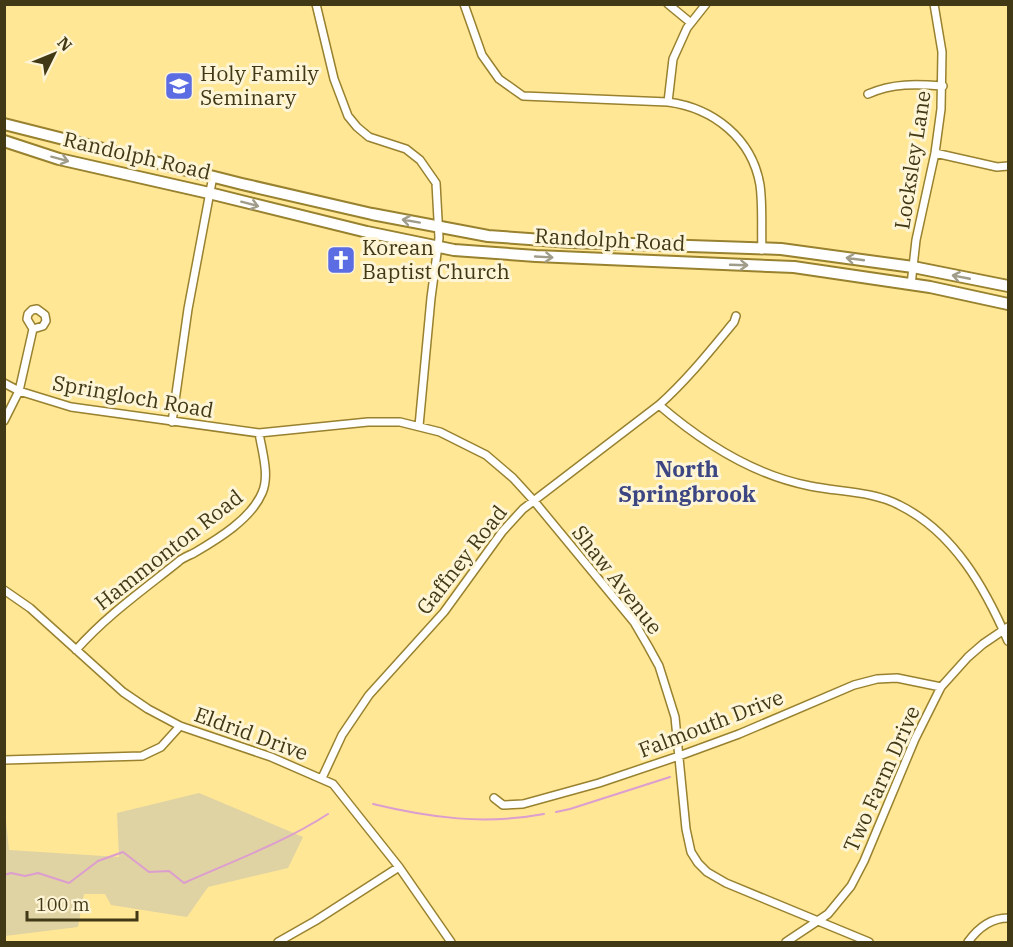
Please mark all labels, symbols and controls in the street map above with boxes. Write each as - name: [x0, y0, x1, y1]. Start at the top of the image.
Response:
- north arrow: [24, 24, 84, 84]
- text: N: [53, 32, 77, 55]
- place label: Holy Family Seminary: [200, 59, 319, 111]
- school or university icon: Holy Family Seminary: [163, 70, 195, 102]
- street label: Locksley Lane: [887, 88, 937, 231]
- street label: Randolph Road: [61, 124, 214, 186]
- one-way arrow: [50, 154, 69, 165]
- one-way arrow: [240, 198, 259, 210]
- one-way arrow: [401, 215, 421, 226]
- street label: Randolph Road: [534, 221, 686, 257]
- place label: Korean Baptist Church: [362, 233, 510, 285]
- church icon: Korean Baptist Church: [325, 244, 357, 276]
- one-way arrow: [534, 251, 554, 262]
- one-way arrow: [846, 254, 865, 265]
- one-way arrow: [729, 259, 749, 271]
- one-way arrow: [951, 270, 970, 282]
- street label: Springloch Road: [50, 368, 216, 424]
- district label: North Springbrook: [618, 454, 756, 508]
- street label: Hammonton Road: [88, 482, 248, 616]
- street label: Gaffney Road: [410, 499, 513, 620]
- street label: Shaw Avenue: [566, 519, 669, 640]
- street label: Falmouth Drive: [634, 683, 787, 764]
- street label: Eldrid Drive: [191, 700, 312, 767]
- street label: Two Farm Drive: [836, 701, 926, 856]
- scale bar: [27, 884, 136, 922]
- text: 100 m: [36, 893, 90, 916]

